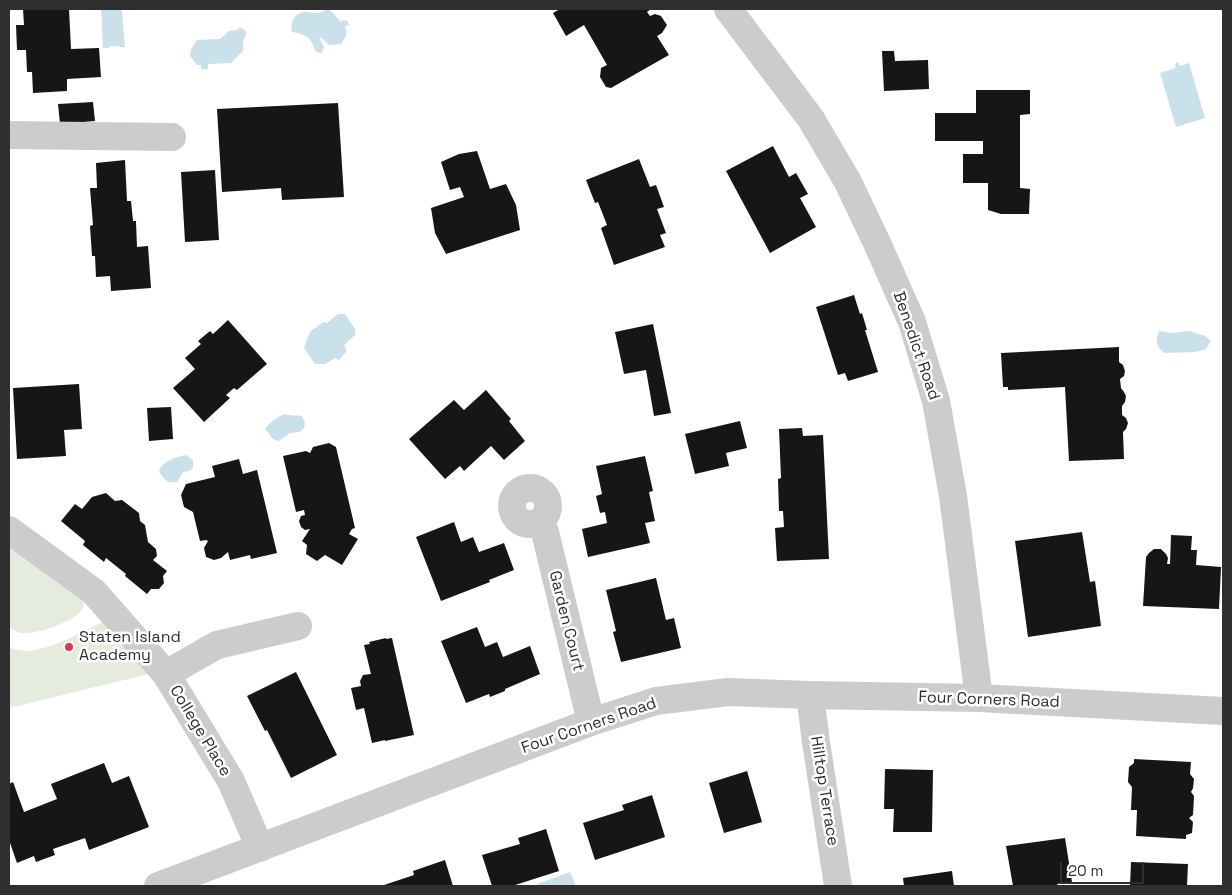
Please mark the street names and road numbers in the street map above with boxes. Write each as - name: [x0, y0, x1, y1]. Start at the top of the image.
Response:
- street label: Benedict Road: [888, 289, 944, 403]
- street label: Garden Court: [544, 569, 588, 673]
- street label: College Place: [165, 682, 235, 780]
- street label: Four Corners Road: [918, 688, 1060, 712]
- street label: Four Corners Road: [519, 694, 659, 758]
- street label: Hilltop Terrace: [806, 735, 842, 847]

